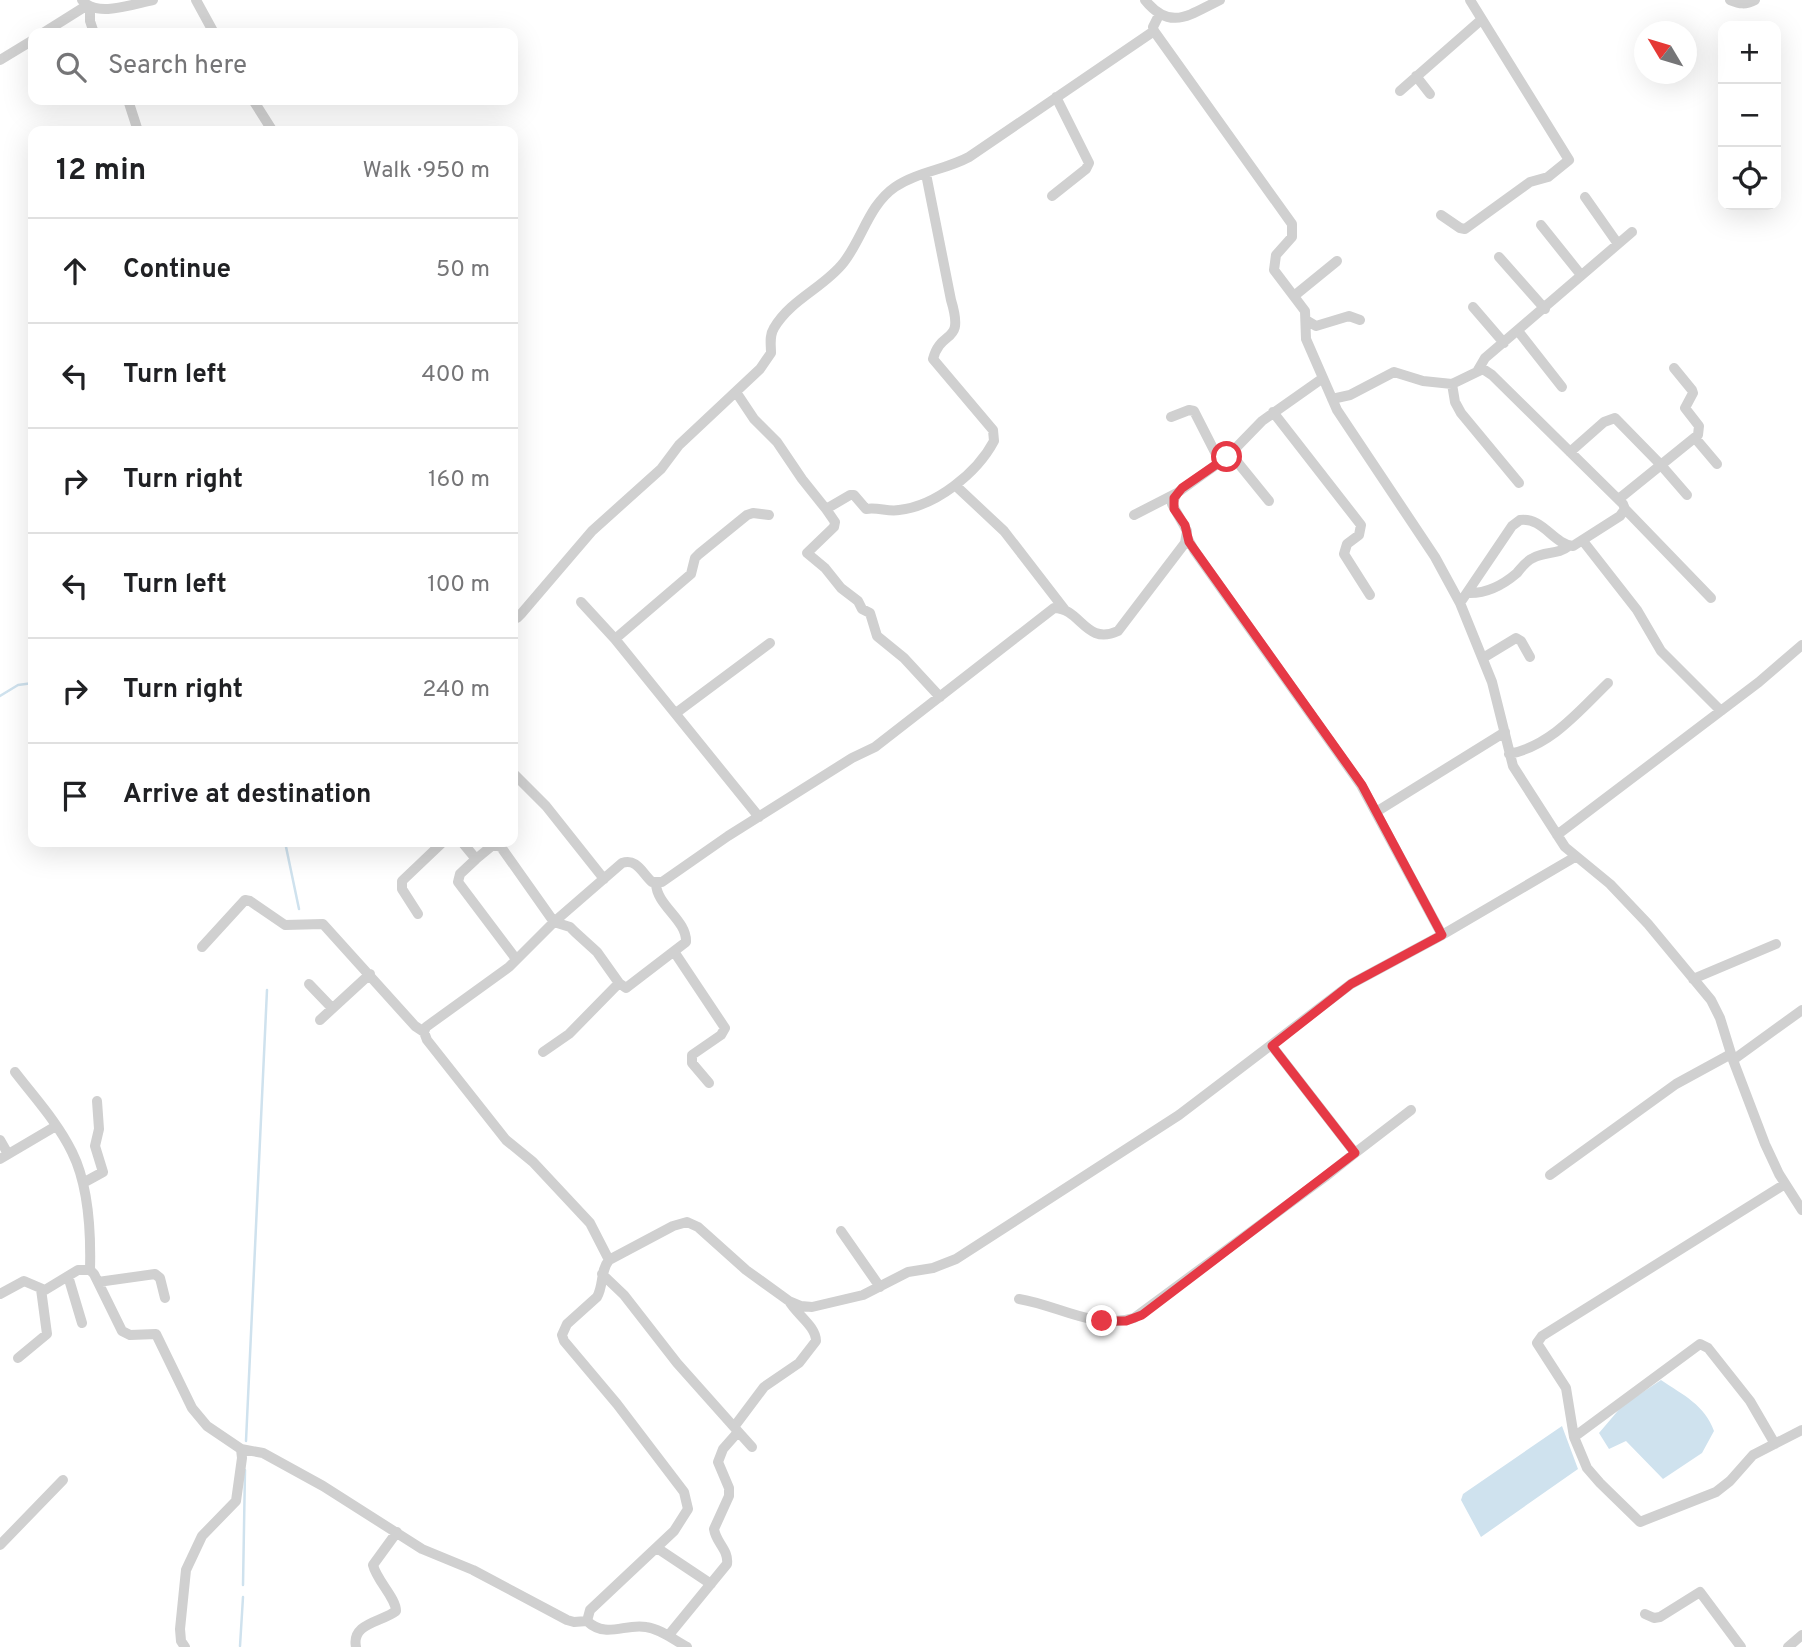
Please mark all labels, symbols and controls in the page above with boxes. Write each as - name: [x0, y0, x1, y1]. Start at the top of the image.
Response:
- north arrow: [1634, 21, 1697, 84]
- map controls: [1718, 21, 1781, 210]
- button: +: [1718, 21, 1781, 84]
- search box: [28, 28, 518, 105]
- icon: search: [52, 48, 90, 86]
- text: Search here: [108, 50, 247, 83]
- button: −: [1718, 84, 1781, 147]
- button: locate: [1718, 147, 1781, 210]
- text: 12 min: [56, 153, 146, 190]
- text: Walk · 950 m: [362, 157, 490, 186]
- icon: ahead: [56, 252, 94, 290]
- text: Continue: [123, 254, 231, 287]
- text: 50 m: [436, 256, 490, 285]
- icon: left: [56, 357, 94, 395]
- text: Turn left: [123, 359, 227, 392]
- text: 400 m: [421, 361, 490, 390]
- route start: [1211, 441, 1242, 472]
- icon: right: [56, 462, 94, 500]
- text: Turn right: [123, 464, 243, 497]
- text: 160 m: [428, 466, 490, 495]
- icon: left: [56, 567, 94, 605]
- text: Turn left: [123, 569, 227, 602]
- text: 100 m: [427, 571, 490, 600]
- icon: right: [56, 672, 94, 710]
- text: Turn right: [123, 674, 243, 707]
- text: 240 m: [422, 676, 490, 705]
- icon: arrive: [56, 777, 94, 815]
- text: Arrive at destination: [123, 779, 371, 812]
- route end: [1086, 1305, 1117, 1336]

